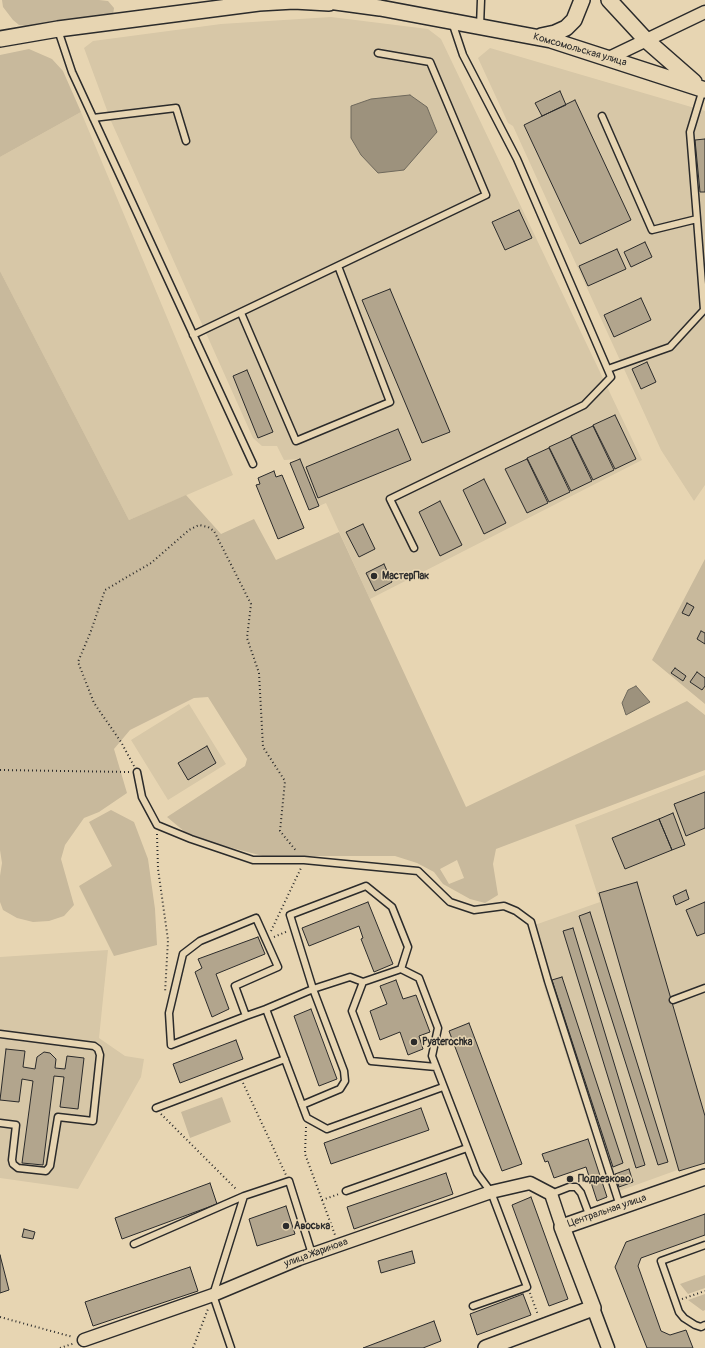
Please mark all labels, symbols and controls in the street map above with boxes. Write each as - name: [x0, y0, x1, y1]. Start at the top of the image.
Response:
- street label: Комсомольская улица: [532, 31, 628, 69]
- place label: МастерПак: [382, 570, 429, 582]
- marker: МастерПак: [369, 571, 379, 581]
- place label: Pyaterochka: [422, 1036, 472, 1048]
- marker: Pyaterochka: [409, 1037, 419, 1047]
- place label: Подрезково: [578, 1173, 631, 1185]
- marker: Подрезково: [565, 1174, 575, 1184]
- street label: Центральная улица: [566, 1192, 648, 1230]
- place label: Авоська: [294, 1220, 330, 1232]
- marker: Авоська: [281, 1221, 291, 1231]
- street label: улица Жаринова: [283, 1236, 349, 1270]

